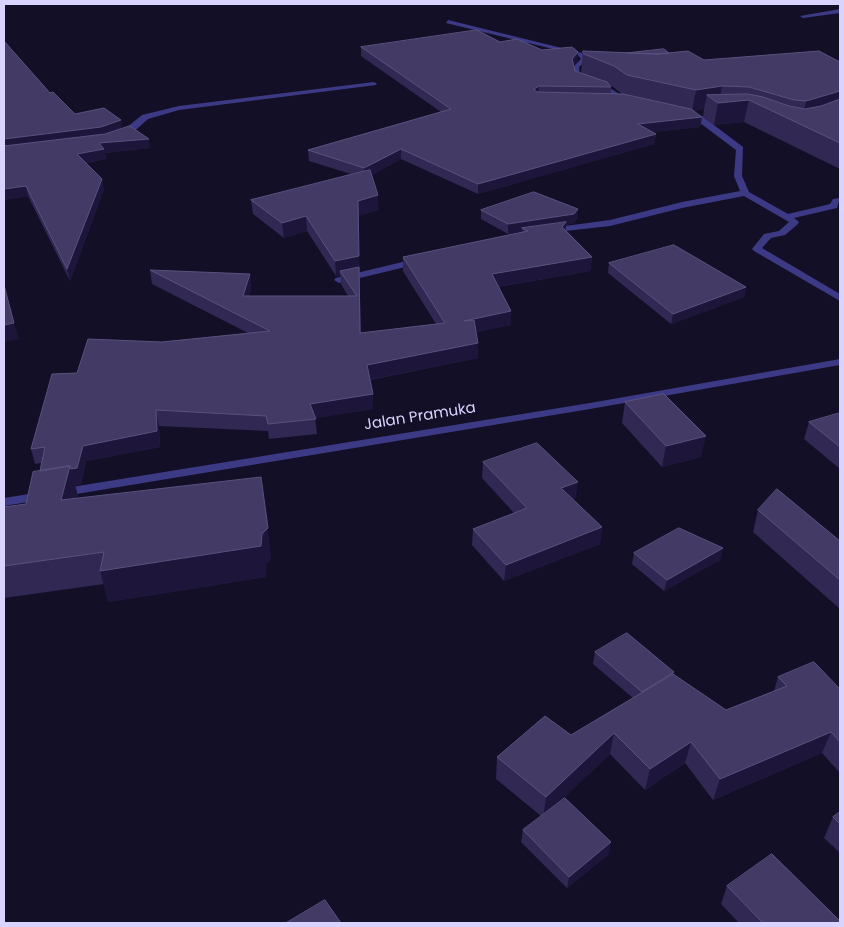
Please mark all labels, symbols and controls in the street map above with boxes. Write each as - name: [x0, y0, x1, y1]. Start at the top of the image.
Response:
- street label: Jalan Pramuka: [363, 399, 477, 435]

